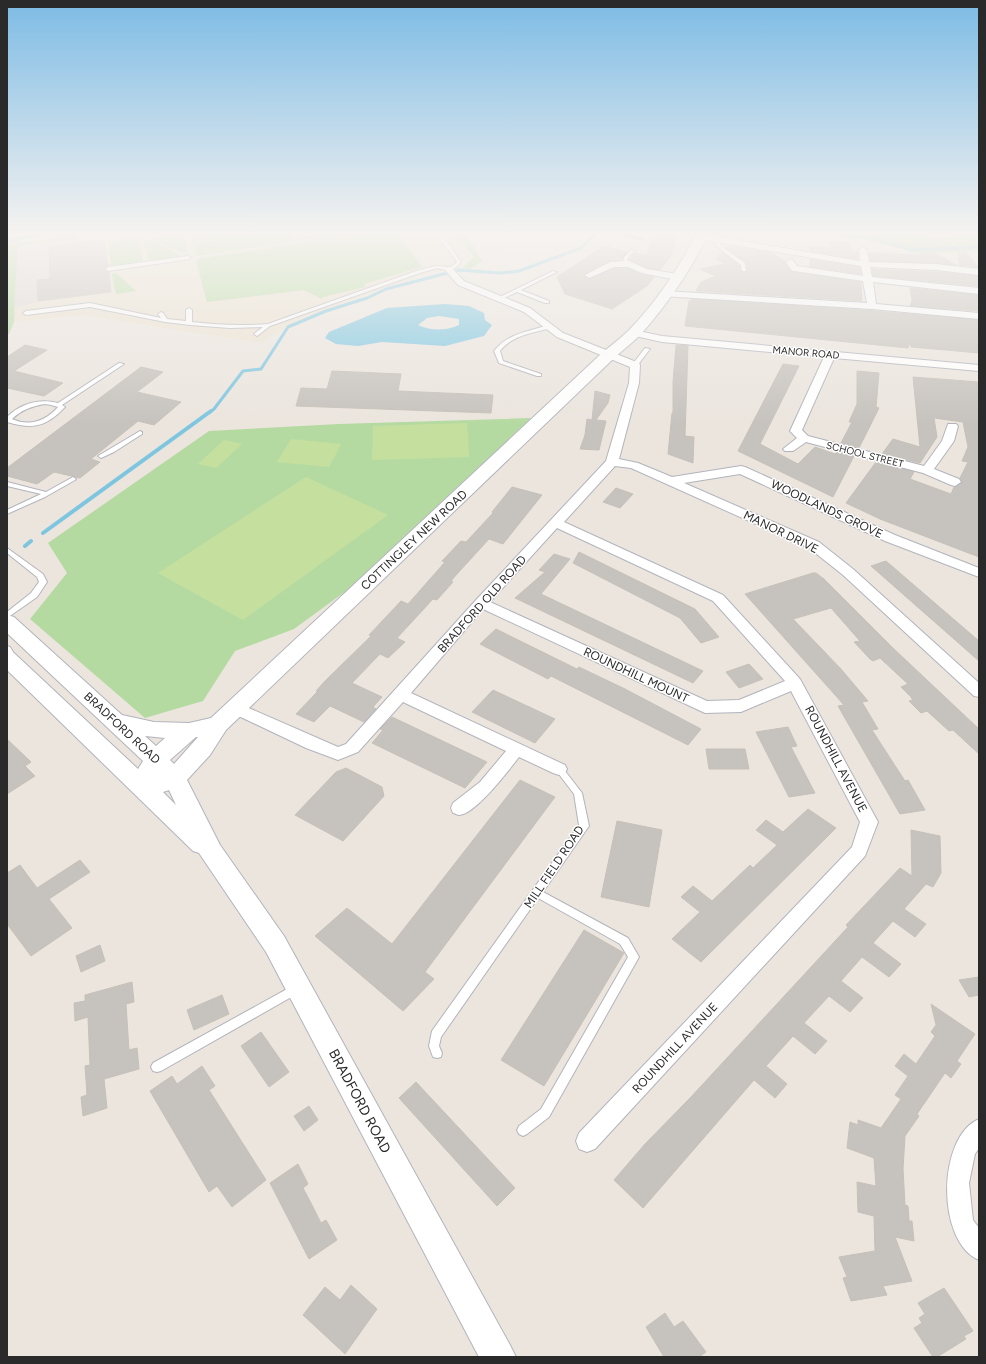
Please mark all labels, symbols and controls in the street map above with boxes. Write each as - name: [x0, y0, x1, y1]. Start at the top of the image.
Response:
- street label: MANOR ROAD: [772, 343, 840, 362]
- street label: SCHOOL STREET: [825, 439, 905, 471]
- street label: WOODLANDS GROVE: [769, 477, 885, 541]
- street label: COTTINGLEY NEW ROAD: [358, 487, 470, 593]
- street label: MANOR DRIVE: [741, 508, 821, 556]
- street label: BRADFORD OLD ROAD: [435, 553, 529, 655]
- street label: ROUNDHILL MOUNT: [581, 644, 691, 706]
- street label: BRADFORD ROAD: [81, 689, 163, 767]
- street label: ROUNDHILL AVENUE: [802, 703, 870, 815]
- street label: MILL FIELD ROAD: [521, 823, 587, 911]
- street label: ROUNDHILL AVENUE: [629, 1000, 721, 1096]
- street label: BRADFORD ROAD: [325, 1046, 394, 1156]

